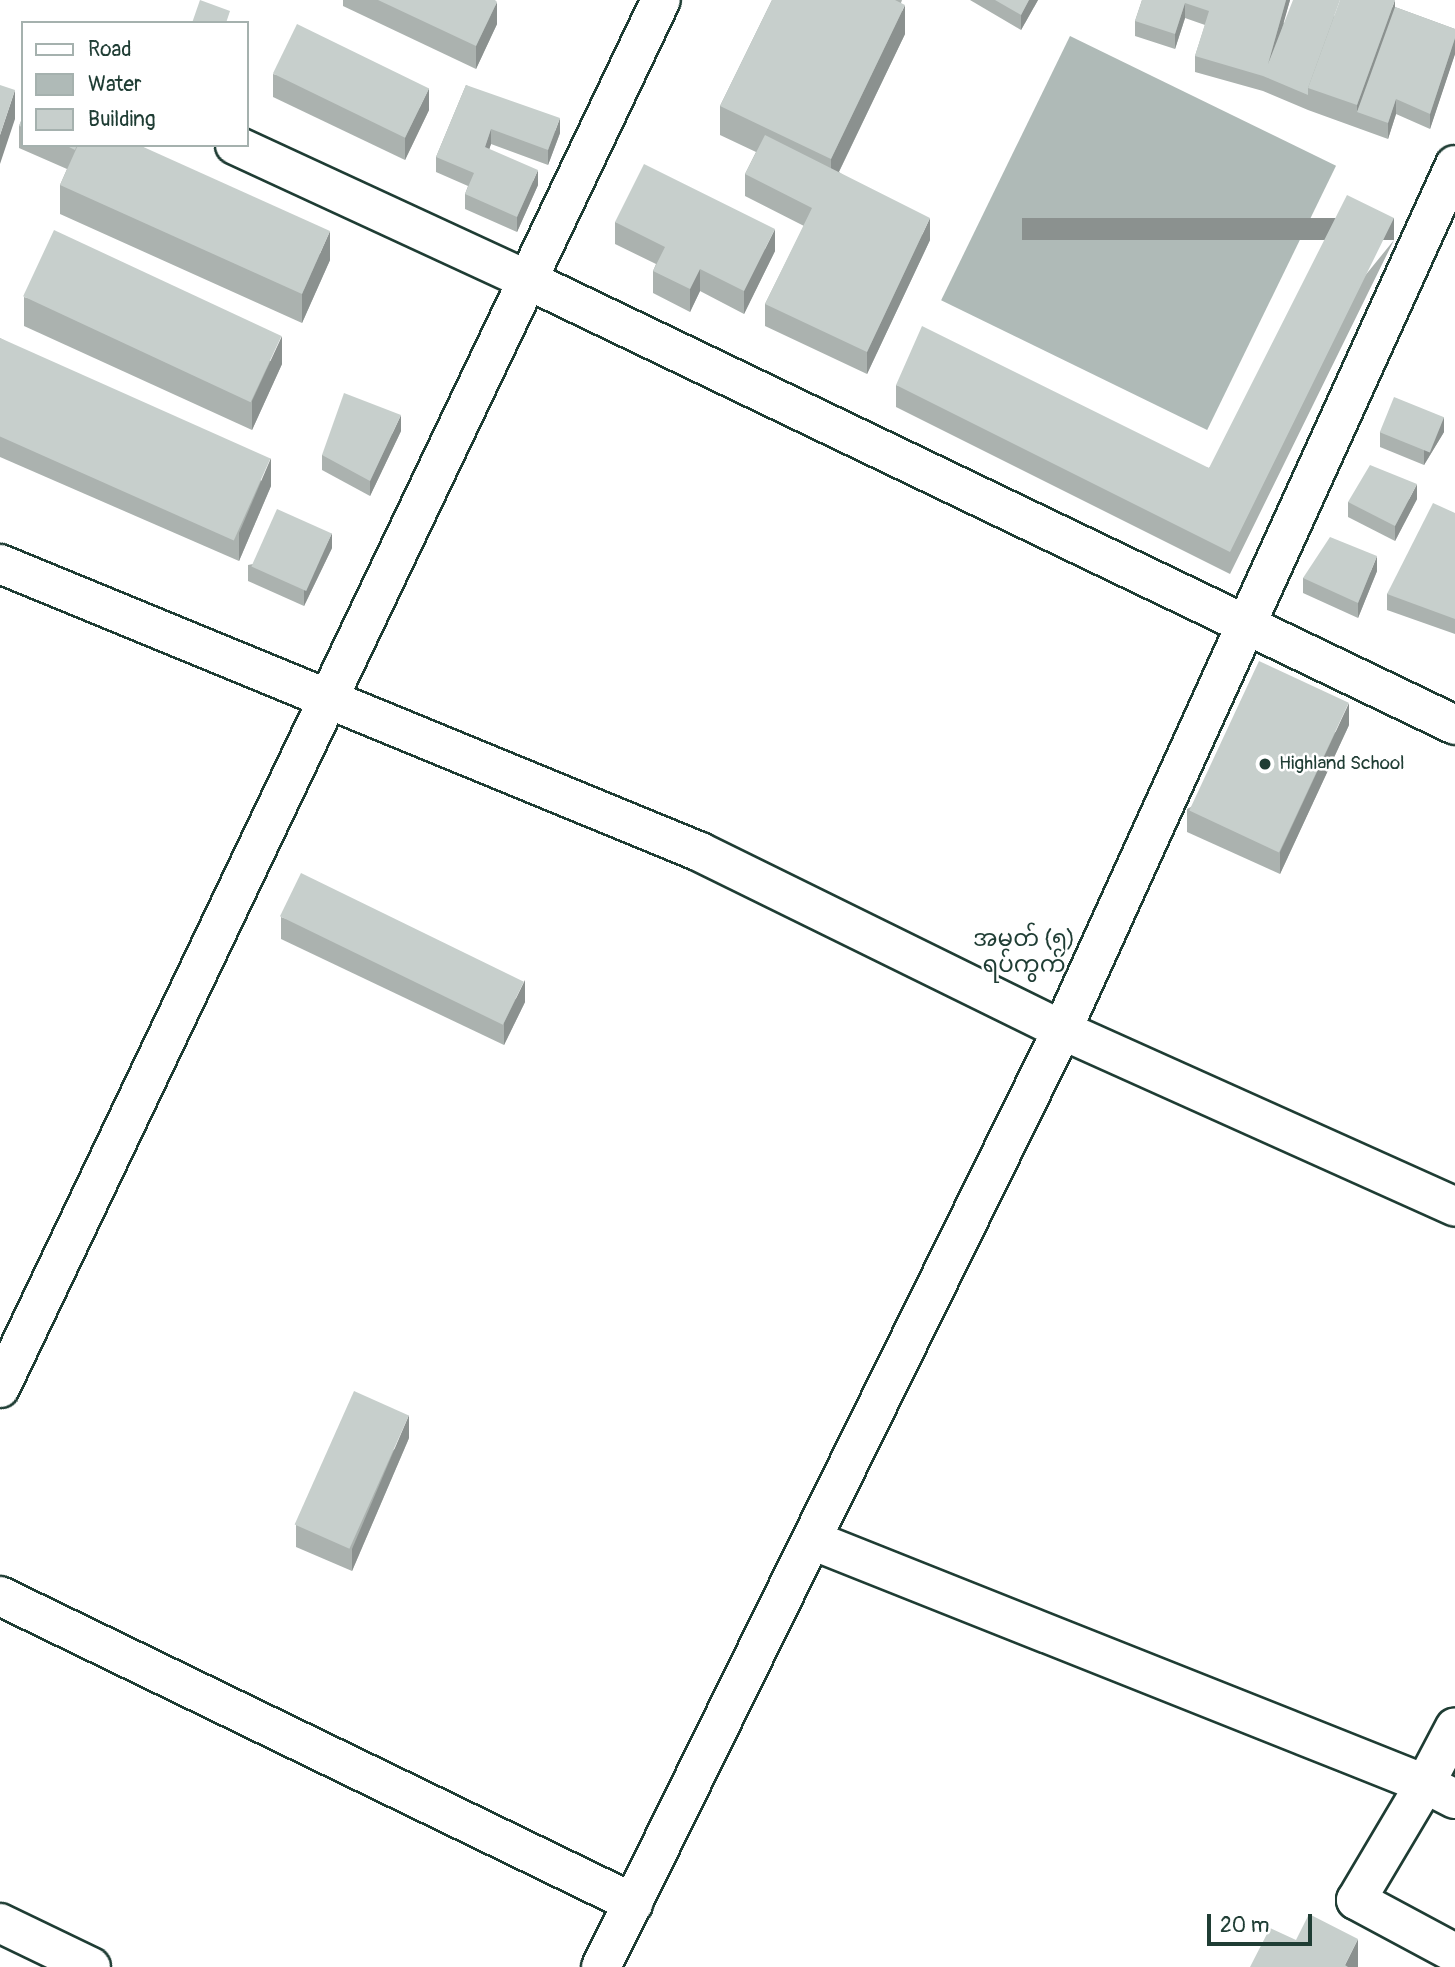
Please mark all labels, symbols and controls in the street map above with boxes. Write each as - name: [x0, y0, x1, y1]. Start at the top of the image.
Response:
- legend: [21, 21, 248, 147]
- text: Road: [88, 36, 132, 63]
- text: Water: [88, 71, 141, 98]
- text: Building: [88, 106, 155, 133]
- place label: Highland School: [1279, 753, 1405, 775]
- marker: Highland School: [1257, 756, 1273, 772]
- district label: အမှတ် (၅) ရပ်ကွက်: [973, 925, 1075, 979]
- scale bar: [1210, 1900, 1315, 1944]
- text: 20 m: [1220, 1912, 1269, 1939]

